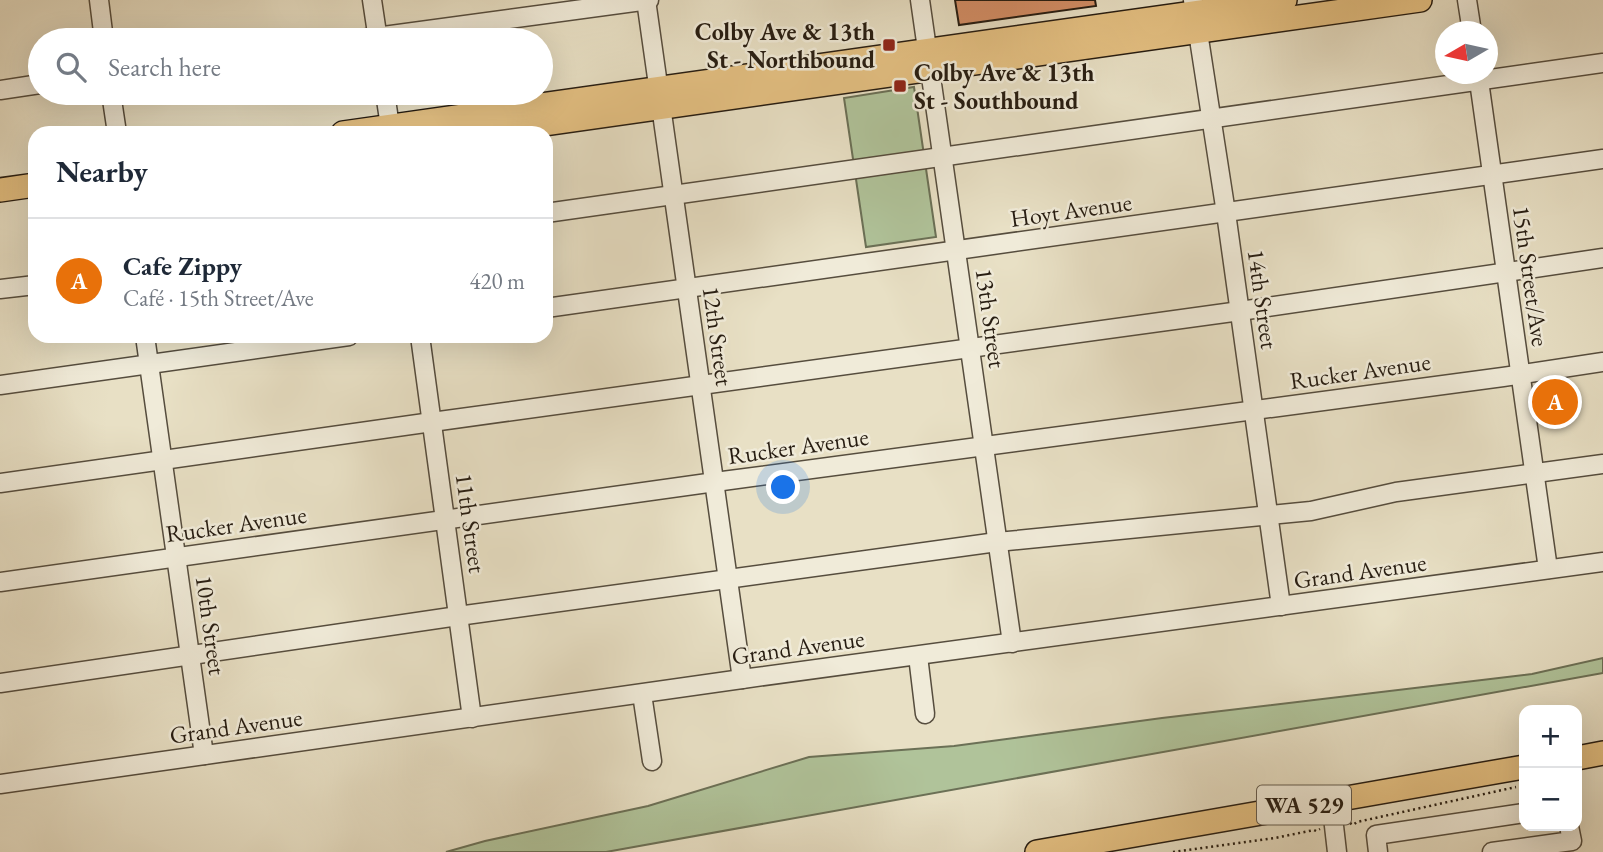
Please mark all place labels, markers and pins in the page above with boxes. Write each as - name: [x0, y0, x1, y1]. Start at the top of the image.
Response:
- place label: Colby Ave & 13th St - Northbound: [695, 16, 876, 75]
- marker: Colby Ave & 13th St - Northbound: [881, 37, 897, 53]
- place label: Colby Ave & 13th St - Southbound: [914, 57, 1095, 116]
- marker: Colby Ave & 13th St - Southbound: [892, 78, 908, 94]
- pin: A: [1532, 376, 1578, 428]

